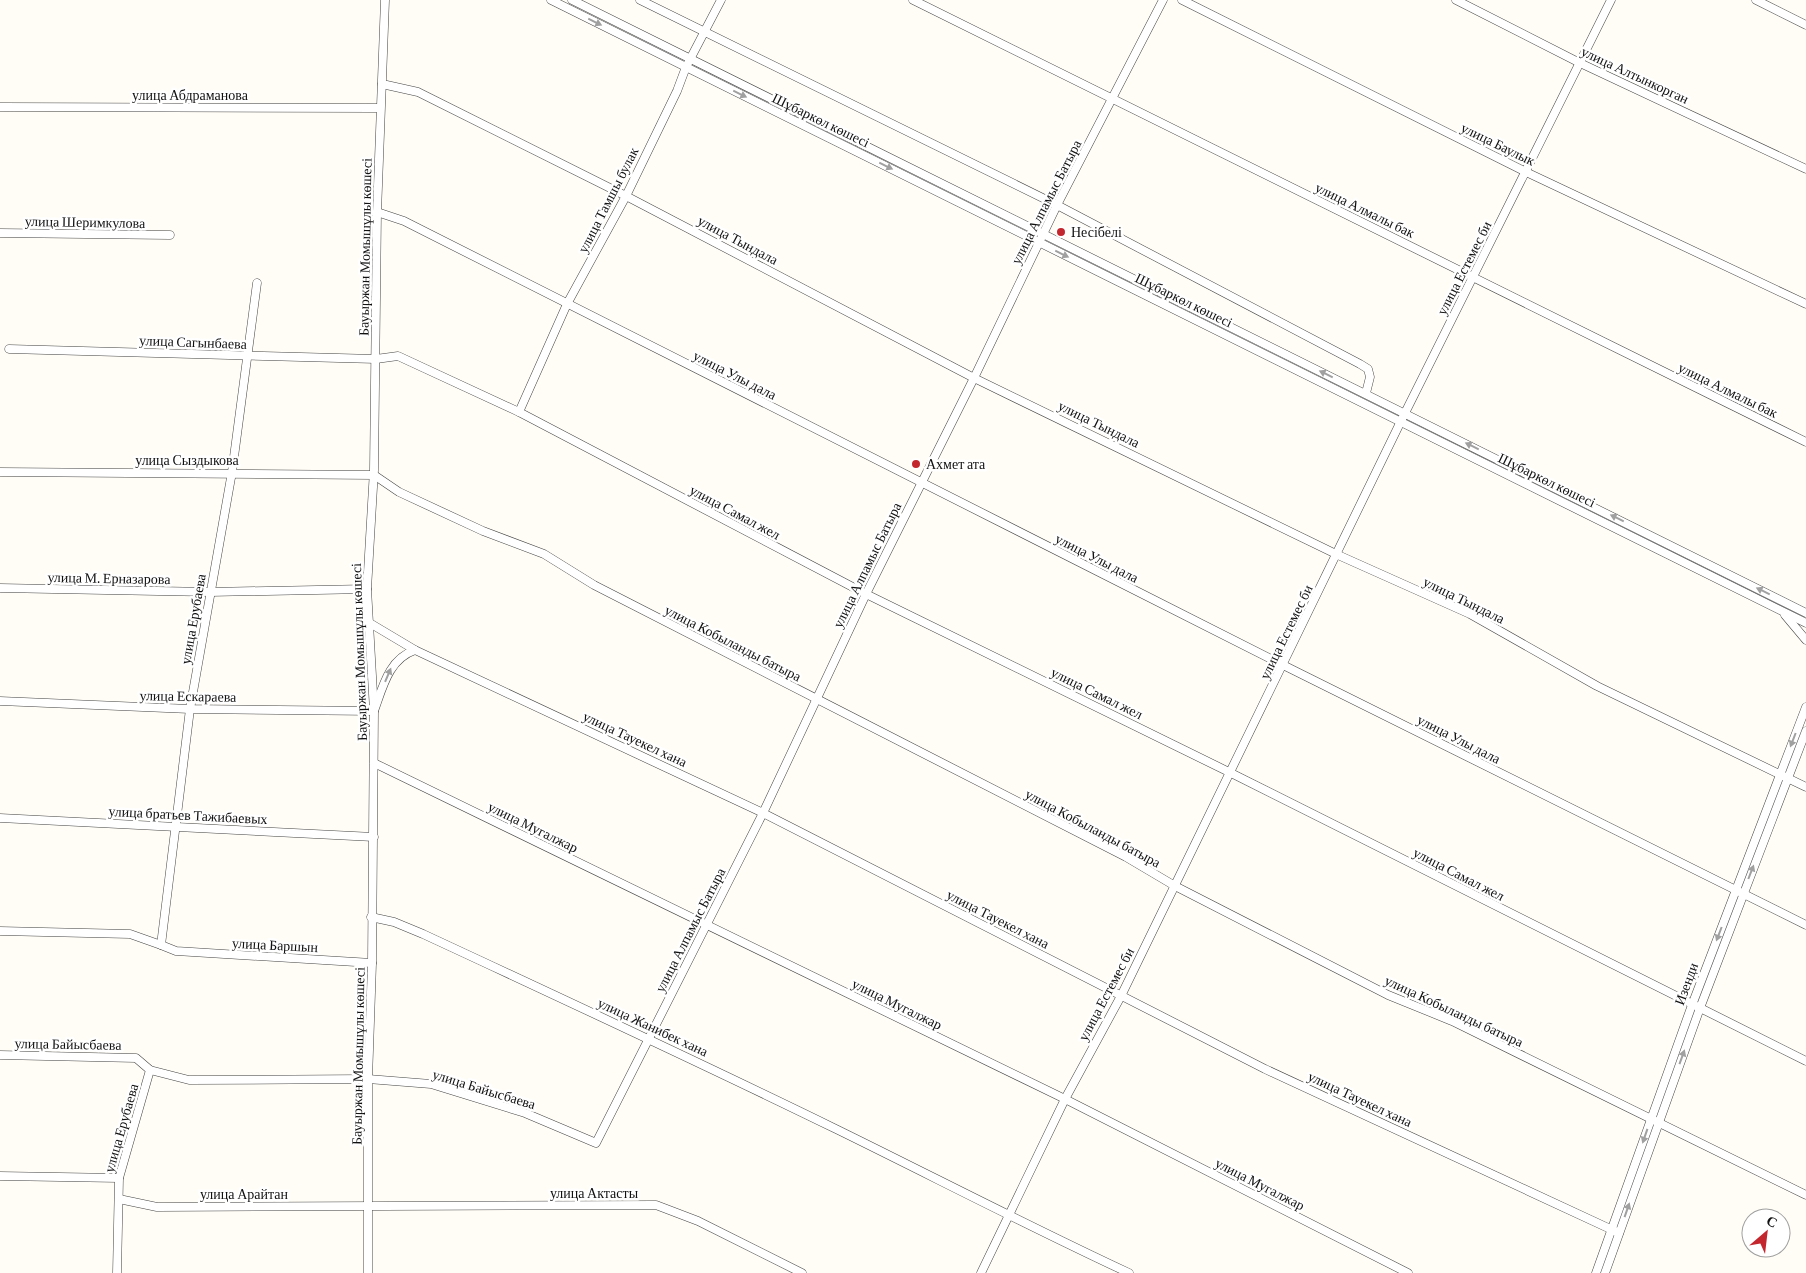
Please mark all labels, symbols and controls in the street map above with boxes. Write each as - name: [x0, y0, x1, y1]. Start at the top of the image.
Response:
- one-way arrow: [587, 18, 602, 26]
- street label: улица Алтынкорган: [1579, 43, 1692, 107]
- street label: улица Абдраманова: [132, 87, 249, 103]
- one-way arrow: [733, 90, 747, 98]
- street label: Шұбаркөл көшесі: [770, 90, 872, 150]
- street label: улица Баулык: [1458, 119, 1538, 169]
- street label: улица Алпамыс Батыра: [1008, 136, 1085, 267]
- street label: улица Тамшы булак: [574, 144, 642, 255]
- street label: Бауыржан Момышұлы көшесі: [355, 158, 375, 336]
- one-way arrow: [878, 162, 893, 171]
- street label: улица Алмалы бак: [1313, 179, 1417, 241]
- street label: улица Тындала: [695, 212, 782, 268]
- street label: улица Шеримкулова: [25, 213, 146, 231]
- street label: улица Естемес би: [1433, 218, 1495, 318]
- place label: Несібелі: [1071, 224, 1122, 240]
- marker: Несібелі: [1055, 226, 1067, 238]
- one-way arrow: [1055, 250, 1070, 259]
- street label: Шұбаркөл көшесі: [1133, 270, 1235, 330]
- street label: улица Сагынбаева: [139, 332, 248, 352]
- street label: улица Улы дала: [691, 347, 780, 403]
- street label: улица Алмалы бак: [1676, 359, 1780, 421]
- one-way arrow: [1319, 369, 1333, 377]
- street label: улица Тындала: [1056, 397, 1143, 451]
- one-way arrow: [1464, 442, 1479, 450]
- street label: Шұбаркөл көшесі: [1496, 450, 1598, 510]
- street label: улица Сыздыкова: [135, 452, 240, 468]
- place label: Ахмет ата: [926, 456, 986, 472]
- marker: Ахмет ата: [910, 458, 922, 470]
- street label: улица Самал жел: [687, 481, 783, 543]
- street label: улица Алпамыс Батыра: [830, 499, 905, 630]
- one-way arrow: [1610, 514, 1624, 522]
- street label: улица Улы дала: [1053, 530, 1142, 586]
- street label: Бауыржан Момышұлы көшесі: [348, 563, 370, 741]
- street label: улица М. Ерназарова: [47, 569, 171, 587]
- street label: улица Ерубаева: [177, 572, 209, 665]
- street label: улица Тындала: [1421, 573, 1508, 627]
- street label: улица Естемес би: [1256, 582, 1316, 682]
- one-way arrow: [1755, 587, 1770, 595]
- street label: улица Кобыланды батыра: [662, 602, 805, 685]
- street label: улица Самал жел: [1048, 664, 1146, 722]
- one-way arrow: [385, 668, 393, 682]
- street label: улица Ескараева: [139, 687, 237, 705]
- street label: улица Тауекел хана: [580, 708, 690, 770]
- street label: улица Улы дала: [1415, 711, 1504, 767]
- one-way arrow: [1788, 733, 1796, 747]
- street label: улица Кобыланды батыра: [1023, 786, 1164, 871]
- street label: улица Мугалжар: [485, 798, 581, 856]
- street label: улица братьев Тажибаевых: [108, 803, 268, 827]
- street label: улица Самал жел: [1411, 844, 1507, 904]
- street label: улица Алпамыс Батыра: [652, 864, 729, 995]
- one-way arrow: [1748, 865, 1755, 880]
- street label: улица Тауекел хана: [944, 886, 1053, 952]
- one-way arrow: [1715, 927, 1723, 942]
- street label: улица Баршын: [232, 935, 319, 955]
- street label: улица Естемес би: [1075, 944, 1138, 1043]
- street label: Изенди: [1671, 960, 1701, 1007]
- street label: Бауыржан Момышұлы көшесі: [348, 967, 368, 1145]
- street label: улица Кобыланды батыра: [1382, 972, 1526, 1050]
- street label: улица Мугалжар: [849, 975, 945, 1033]
- street label: улица Жанибек хана: [595, 994, 711, 1060]
- street label: улица Байысбаева: [14, 1035, 122, 1053]
- one-way arrow: [1679, 1050, 1686, 1065]
- street label: улица Байысбаева: [431, 1066, 538, 1113]
- street label: улица Тауекел хана: [1305, 1068, 1415, 1130]
- street label: улица Ерубаева: [101, 1081, 142, 1174]
- one-way arrow: [1641, 1128, 1648, 1143]
- street label: улица Мугалжар: [1213, 1155, 1307, 1213]
- street label: улица Актасты: [550, 1185, 639, 1201]
- street label: улица Арайтан: [200, 1186, 289, 1202]
- one-way arrow: [1624, 1203, 1631, 1218]
- north arrow: [1741, 1208, 1791, 1258]
- text: С: [1764, 1212, 1780, 1231]

